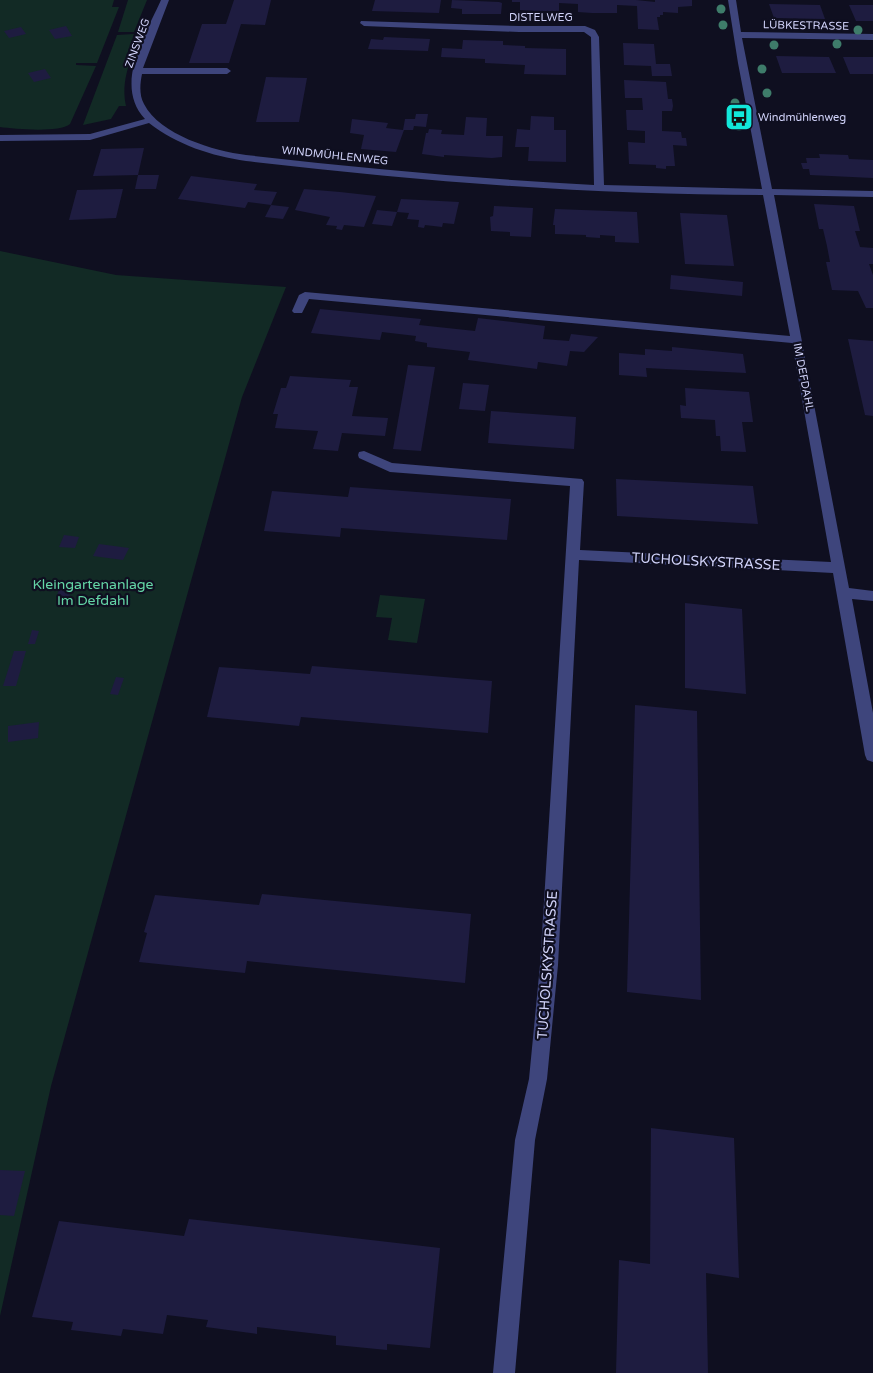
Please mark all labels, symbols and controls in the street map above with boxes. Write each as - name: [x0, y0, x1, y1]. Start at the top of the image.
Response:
- street label: DISTELWEG: [509, 11, 573, 24]
- street label: ZINSWEG: [122, 16, 152, 70]
- street label: LÜBKESTRASSE: [763, 18, 849, 33]
- bus stop icon: Windmühlenweg: [724, 102, 754, 132]
- place label: Windmühlenweg: [758, 111, 846, 124]
- street label: WINDMÜHLENWEG: [281, 143, 389, 168]
- street label: IM DEFDAHL: [790, 342, 817, 413]
- street label: TUCHOLSKYSTRASSE: [631, 549, 781, 574]
- park label: Kleingartenanlage Im Defdahl: [32, 576, 154, 609]
- street label: TUCHOLSKYSTRASSE: [534, 890, 561, 1040]

